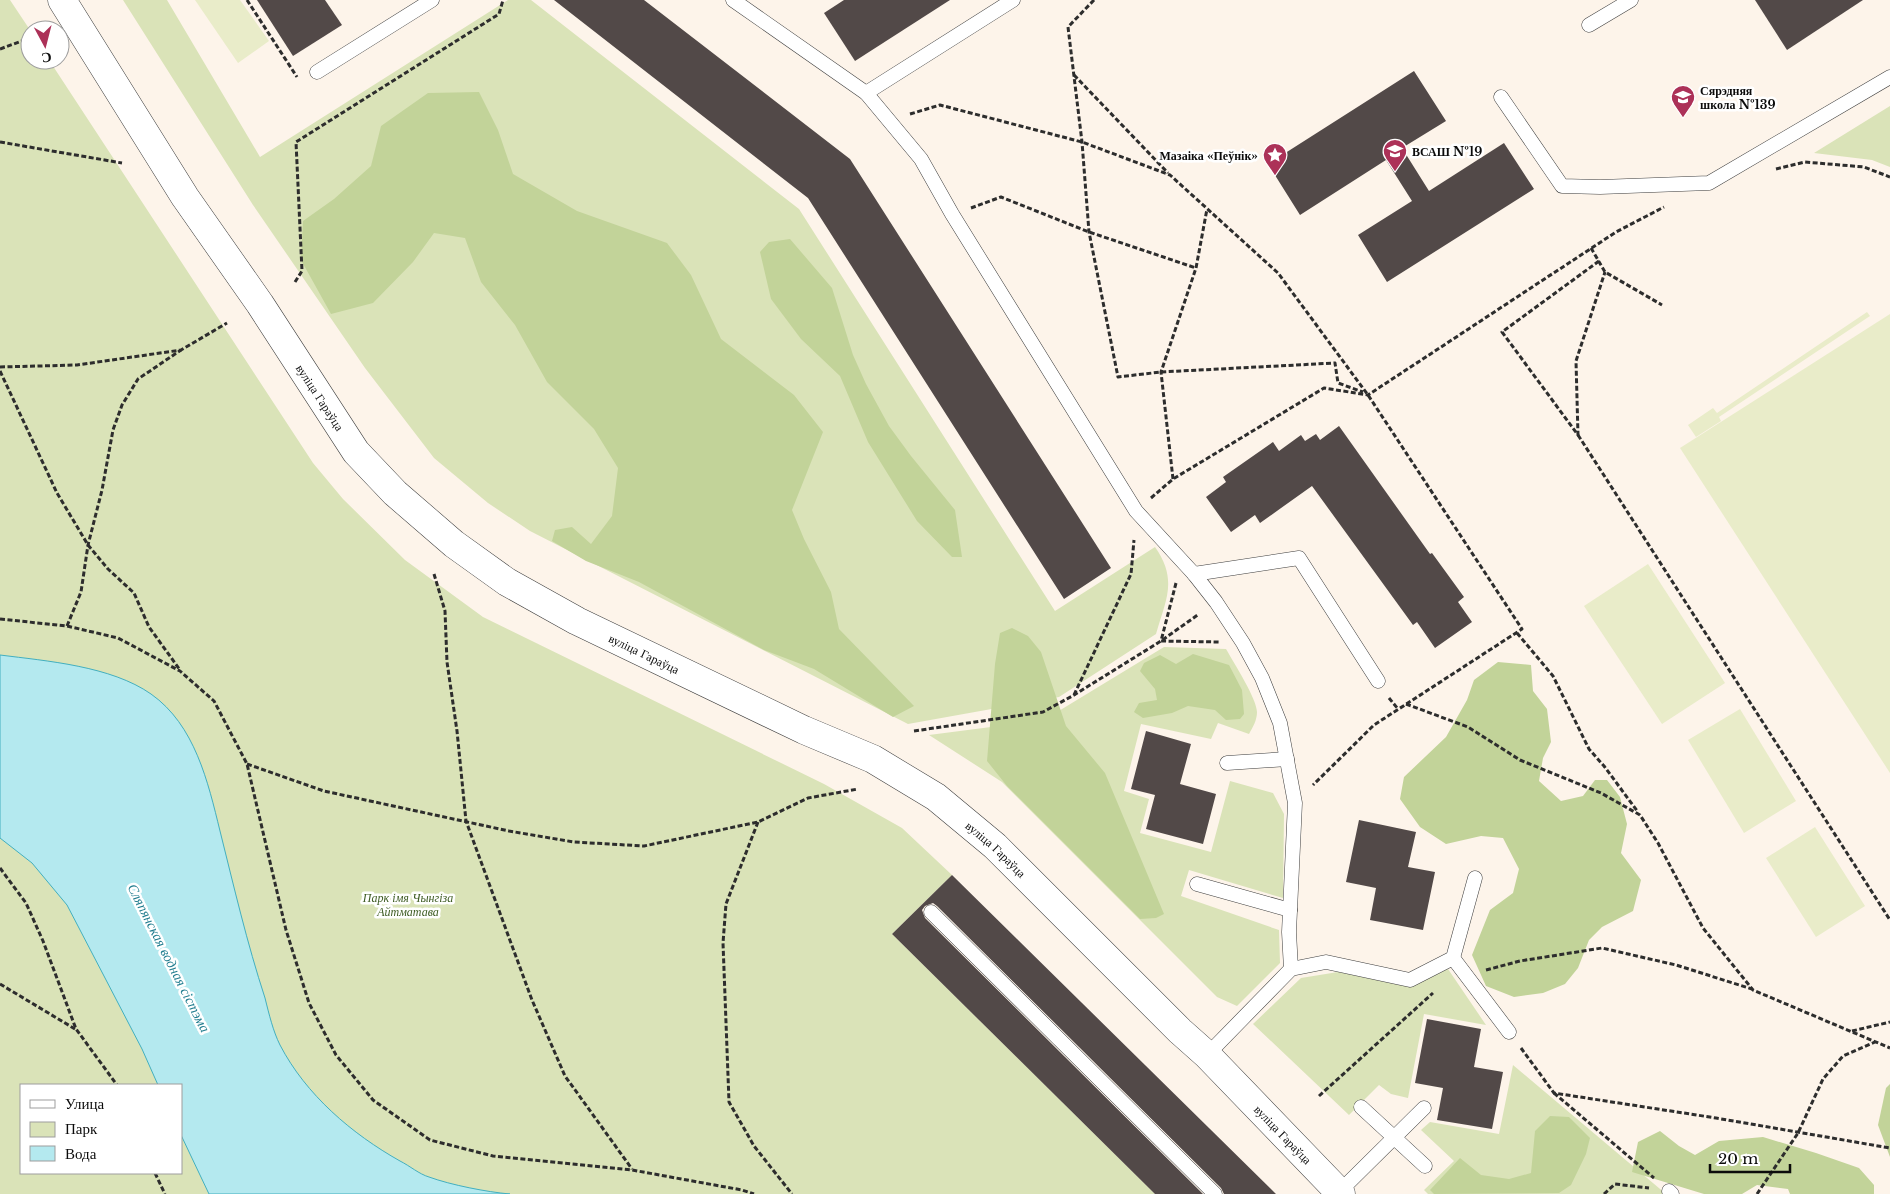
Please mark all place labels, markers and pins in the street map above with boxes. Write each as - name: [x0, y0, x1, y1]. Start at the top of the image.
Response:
- place label: Сярэдняя школа №139: [1700, 83, 1776, 112]
- school or university icon: Сярэдняя школа №139: [1670, 84, 1696, 118]
- school or university icon: ВСАШ №19: [1382, 138, 1408, 172]
- place icon: Мазаіка «Пеўнік»: [1262, 142, 1288, 176]
- place label: ВСАШ №19: [1412, 144, 1482, 159]
- place label: Мазаіка «Пеўнік»: [1159, 148, 1258, 163]

